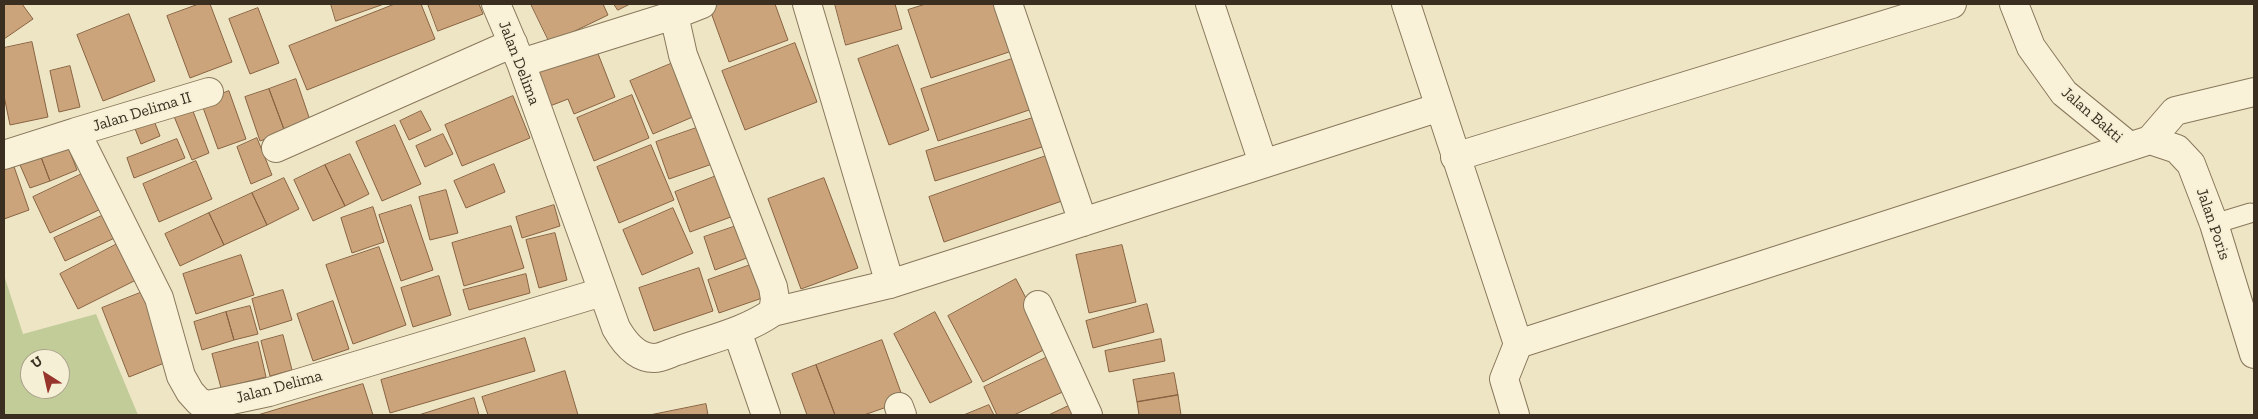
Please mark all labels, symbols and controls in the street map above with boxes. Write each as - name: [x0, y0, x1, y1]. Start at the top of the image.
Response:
- street label: Jalan Delima: [494, 18, 544, 108]
- street label: Jalan Bakti: [2057, 83, 2127, 147]
- street label: Jalan Delima II: [90, 88, 194, 136]
- street label: Jalan Poris: [2192, 186, 2234, 262]
- north arrow: [20, 349, 70, 399]
- text: U: [28, 352, 46, 372]
- street label: Jalan Delima: [234, 366, 324, 408]

